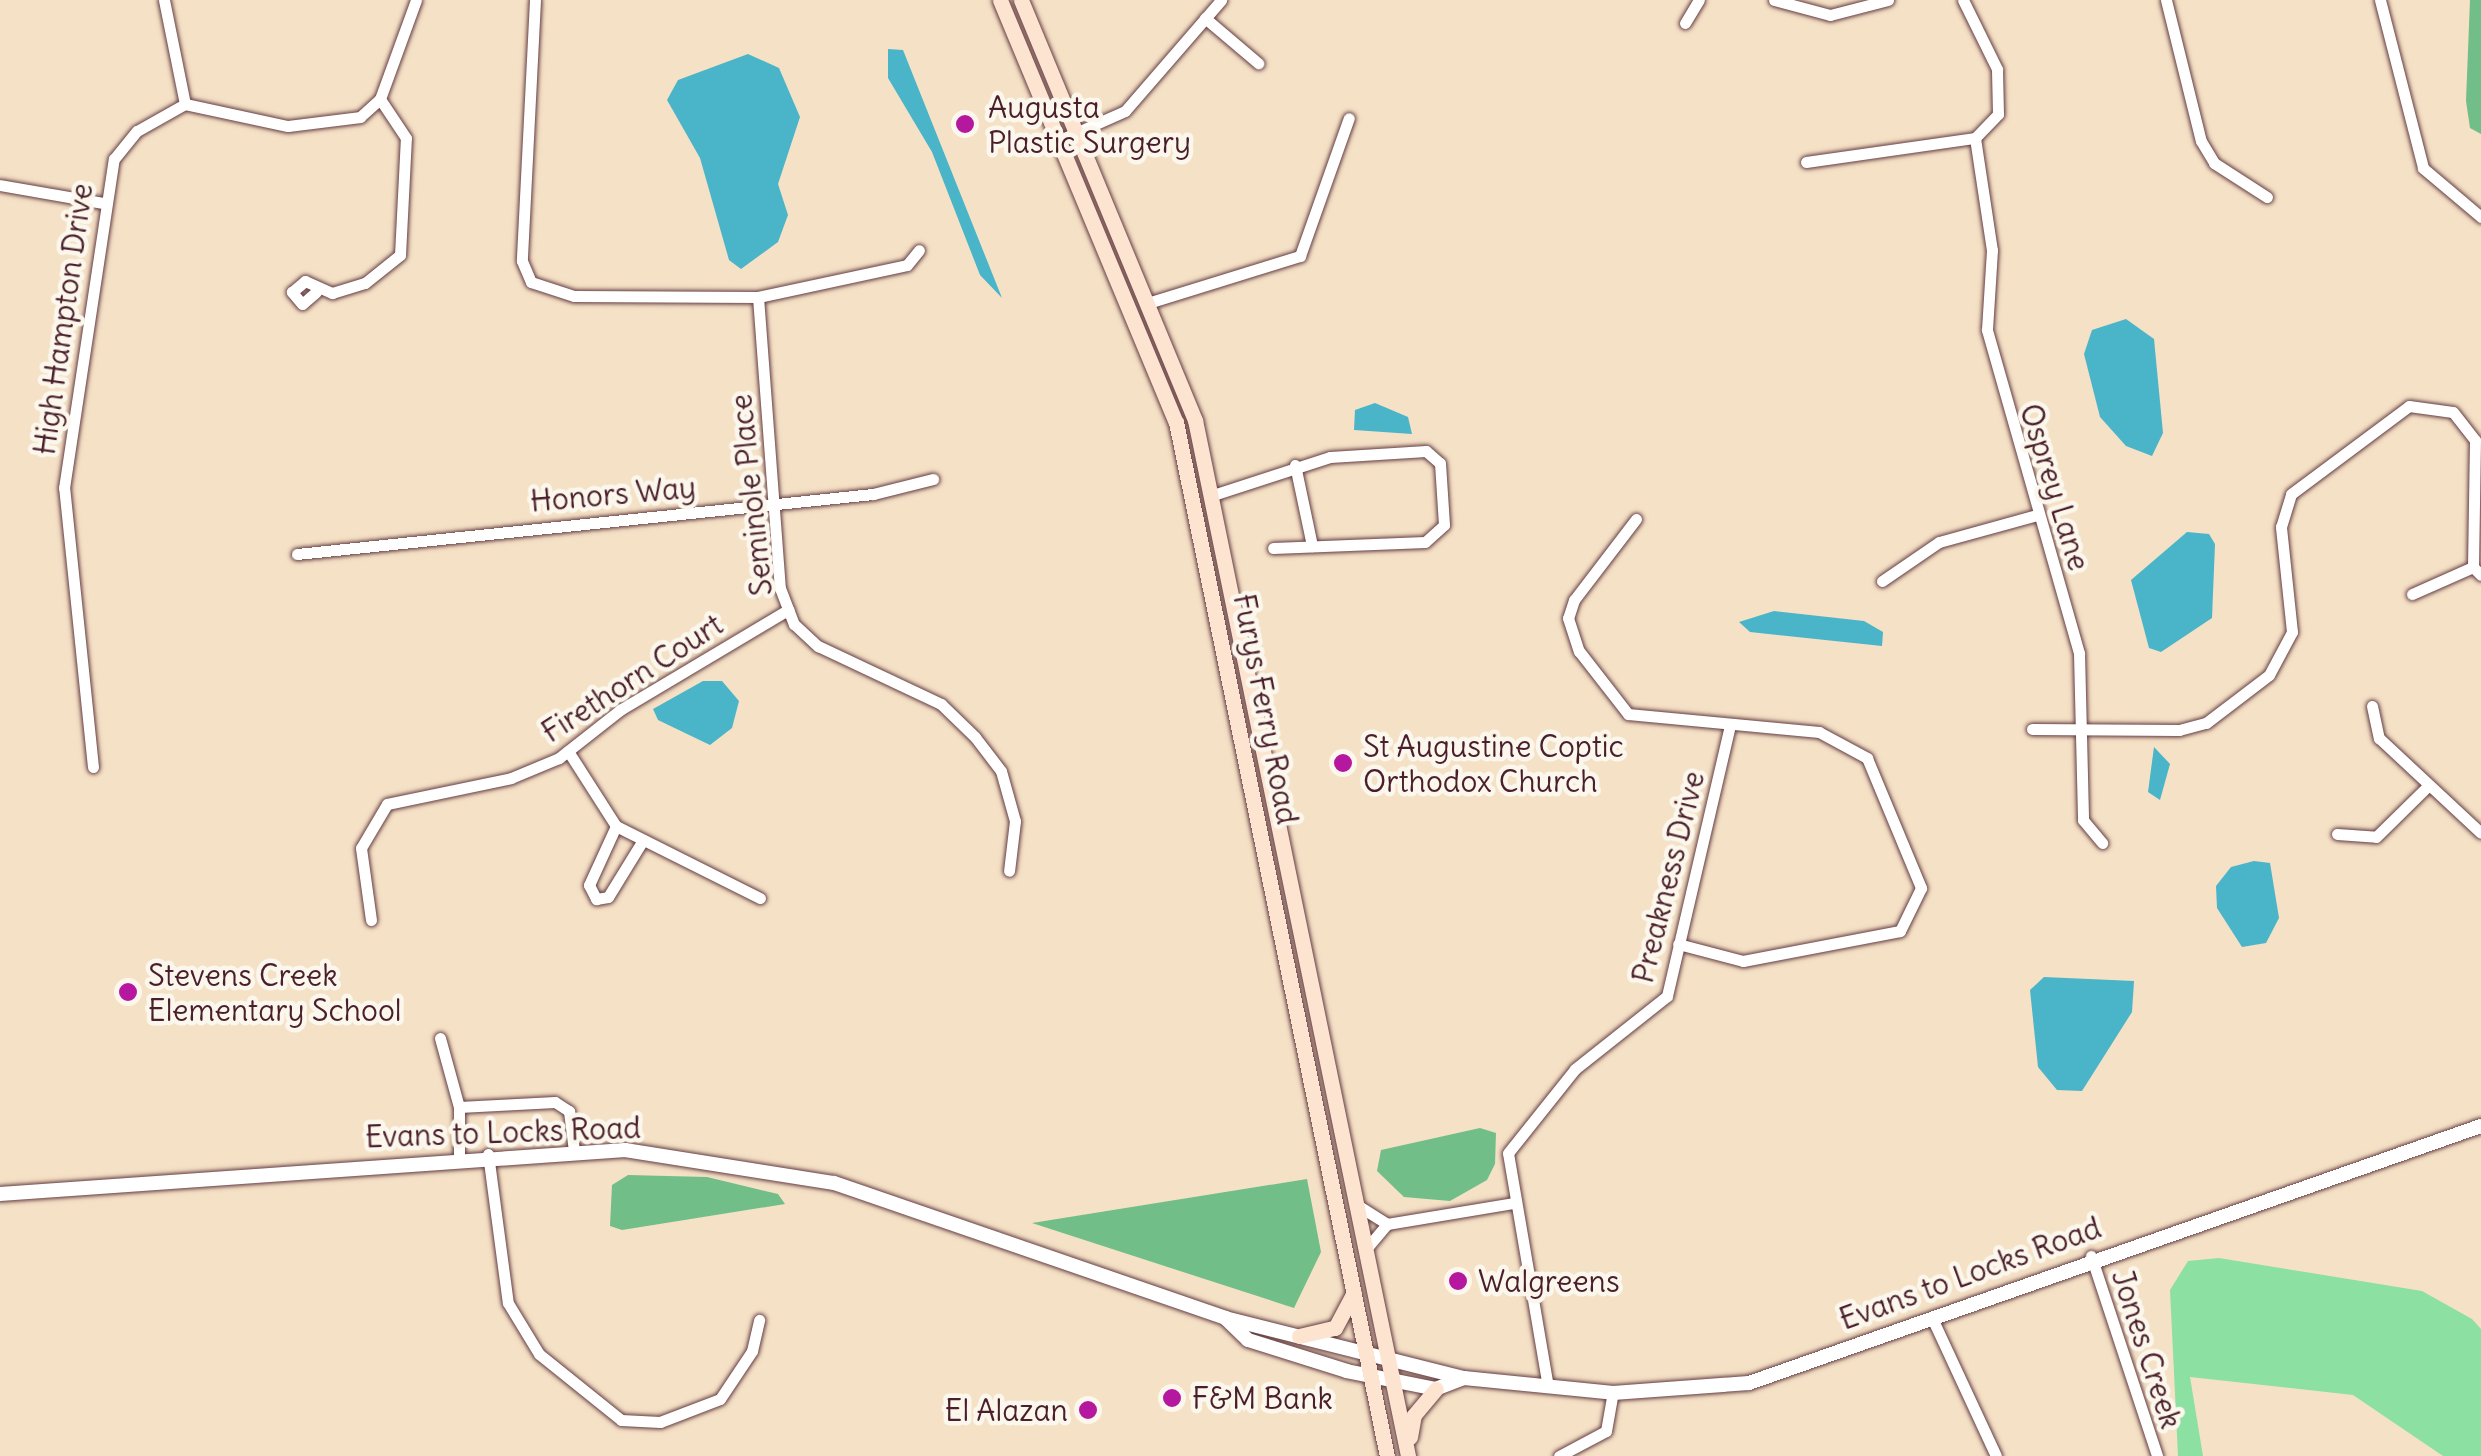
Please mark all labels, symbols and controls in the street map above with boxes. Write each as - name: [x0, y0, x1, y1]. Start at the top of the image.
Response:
- place label: Augusta Plastic Surgery: [988, 89, 1191, 160]
- marker: Augusta Plastic Surgery: [952, 111, 978, 137]
- street label: High Hampton Drive: [26, 181, 100, 457]
- street label: Seminole Place: [723, 392, 779, 598]
- street label: Osprey Lane: [2013, 399, 2097, 575]
- street label: Honors Way: [529, 469, 697, 519]
- street label: Furys Ferry Road: [1226, 591, 1306, 827]
- street label: Firethorn Court: [535, 606, 729, 750]
- place label: St Augustine Coptic Orthodox Church: [1363, 728, 1624, 798]
- marker: St Augustine Coptic Orthodox Church: [1332, 752, 1354, 774]
- street label: Preakness Drive: [1624, 767, 1712, 987]
- place label: Stevens Creek Elementary School: [148, 957, 401, 1028]
- marker: Stevens Creek Elementary School: [117, 981, 139, 1003]
- street label: Evans to Locks Road: [365, 1109, 641, 1155]
- street label: Evans to Locks Road: [1834, 1209, 2106, 1337]
- place label: Walgreens: [1478, 1263, 1620, 1299]
- street label: Jones Creek: [2104, 1265, 2190, 1433]
- marker: Walgreens: [1447, 1270, 1469, 1292]
- place label: F&M Bank: [1192, 1380, 1333, 1416]
- marker: F&M Bank: [1161, 1387, 1183, 1409]
- place label: El Alazan: [945, 1392, 1068, 1428]
- marker: El Alazan: [1077, 1399, 1099, 1421]

